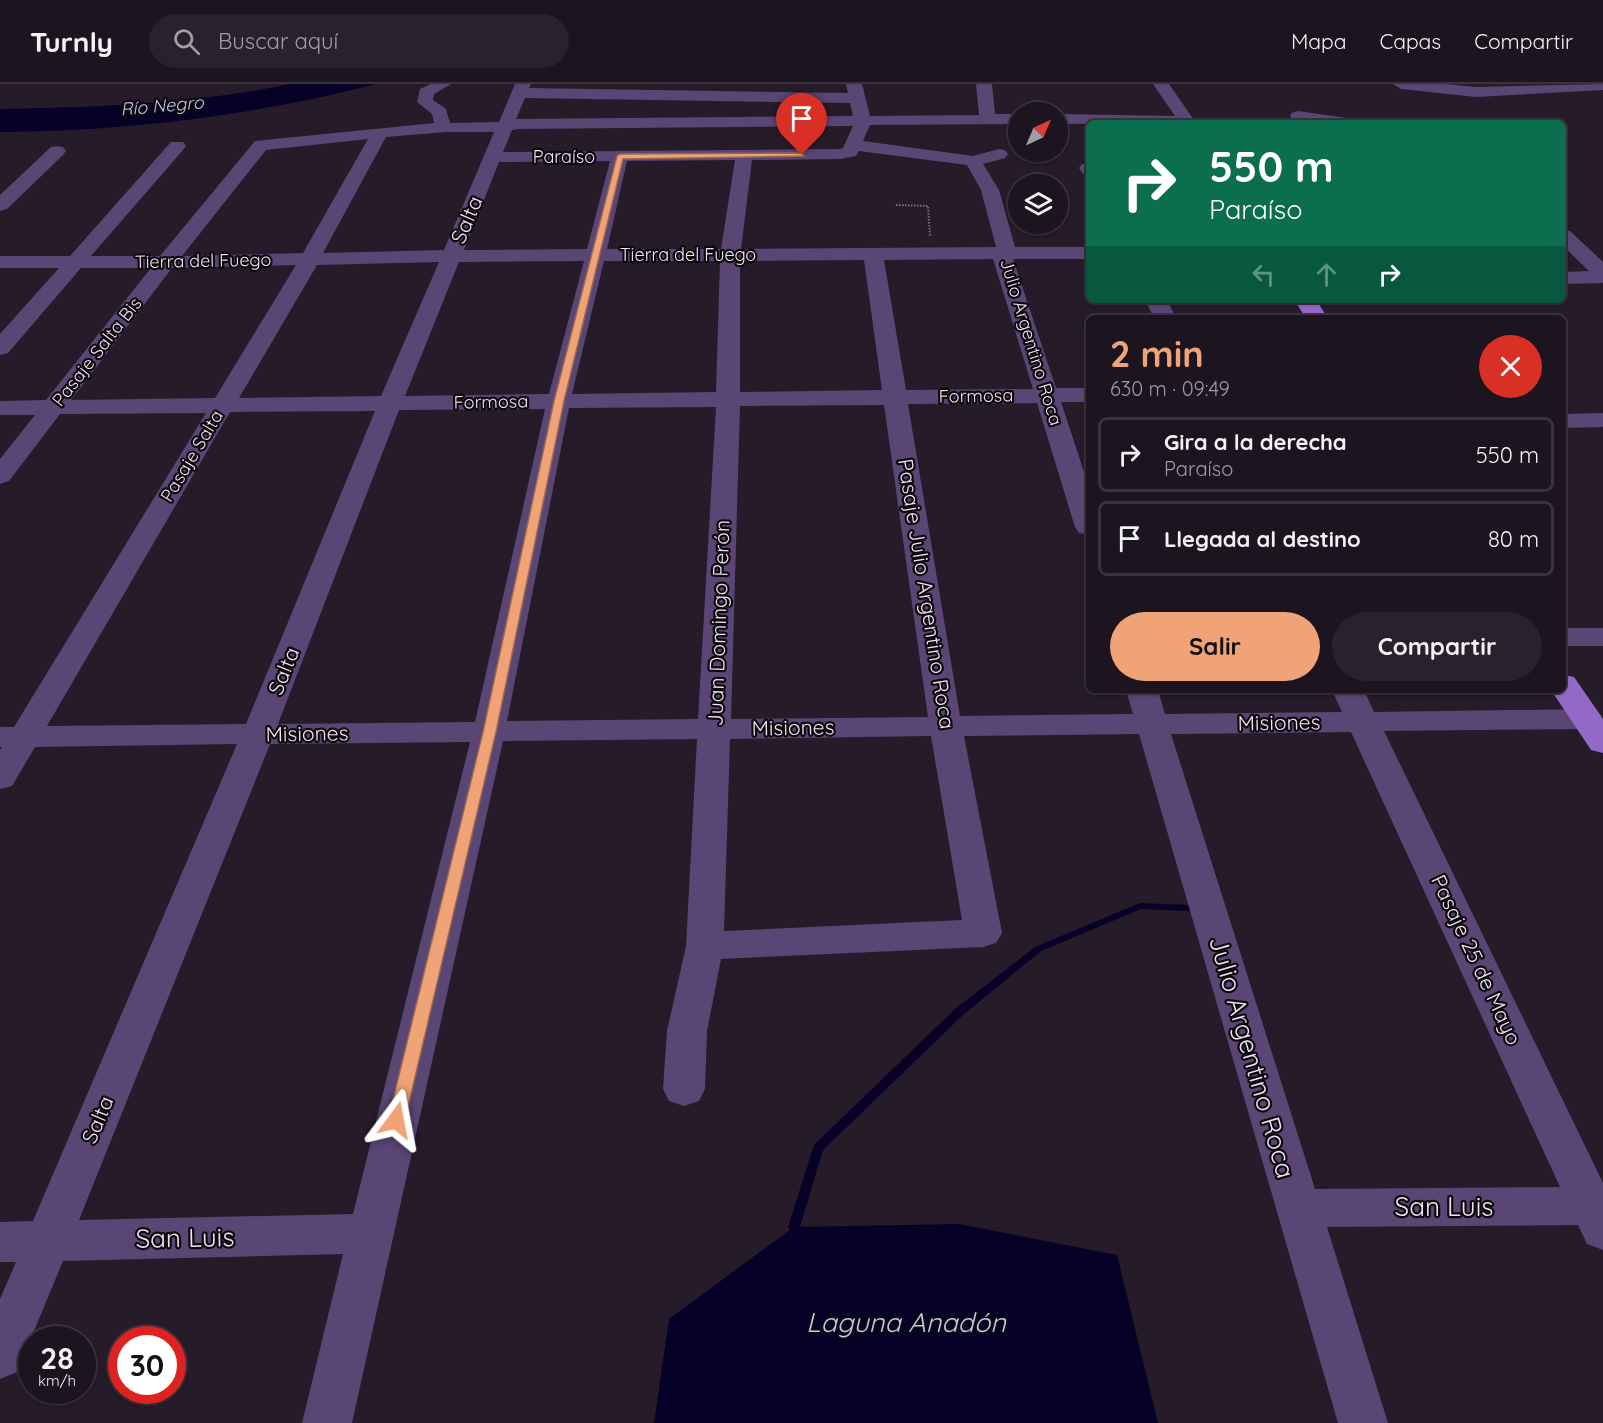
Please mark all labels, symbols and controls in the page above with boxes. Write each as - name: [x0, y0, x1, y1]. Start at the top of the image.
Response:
- search box: [149, 14, 569, 68]
- text: Turnly: [30, 24, 113, 59]
- icon: search: [170, 25, 203, 58]
- text: Buscar aquí: [218, 27, 338, 55]
- text: Mapa: [1291, 28, 1346, 54]
- text: Capas: [1379, 28, 1441, 54]
- text: Compartir: [1474, 28, 1573, 54]
- water label: Río Negro: [119, 90, 206, 121]
- pin: [776, 93, 827, 155]
- icon: arrive: [785, 102, 818, 135]
- north arrow: [1008, 102, 1068, 162]
- map controls: [1008, 102, 1068, 234]
- text: 550 m: [1209, 140, 1334, 193]
- icon: right: [1110, 144, 1188, 222]
- street label: Paraíso: [533, 145, 595, 168]
- button: layers: [1008, 174, 1068, 234]
- street label: Salta: [445, 192, 488, 247]
- text: Paraíso: [1209, 192, 1303, 226]
- street label: Tierra del Fuego: [620, 243, 756, 266]
- street label: Tierra del Fuego: [135, 248, 271, 273]
- street label: Julio Argentino Roca: [995, 256, 1068, 428]
- icon: left: [1247, 258, 1280, 291]
- icon: ahead: [1310, 258, 1343, 291]
- icon: right: [1373, 258, 1406, 291]
- street label: Pasaje Salta Bis: [47, 293, 146, 411]
- text: 2 min: [1110, 331, 1204, 376]
- button: close: [1479, 335, 1542, 398]
- text: 630 m · 09:49: [1110, 376, 1230, 401]
- street label: Formosa: [939, 383, 1013, 408]
- street label: Formosa: [454, 389, 528, 414]
- street label: Pasaje Salta: [155, 406, 228, 506]
- text: Gira a la derecha: [1164, 428, 1347, 456]
- icon: right: [1113, 438, 1146, 471]
- text: 550 m: [1476, 441, 1539, 469]
- text: Paraíso: [1164, 456, 1233, 481]
- street label: Pasaje Julio Argentino Roca: [893, 457, 961, 731]
- street label: Juan Domingo Perón: [701, 519, 735, 727]
- icon: arrive: [1113, 522, 1146, 555]
- text: Llegada al destino: [1164, 525, 1361, 553]
- text: 80 m: [1488, 525, 1539, 553]
- button: Salir: [1110, 612, 1320, 681]
- button: Compartir: [1332, 612, 1542, 681]
- street label: Salta: [262, 643, 304, 698]
- street label: Misiones: [1237, 708, 1321, 736]
- street label: Misiones: [751, 713, 835, 741]
- street label: Misiones: [265, 719, 349, 747]
- street label: Pasaje 25 de Mayo: [1426, 870, 1528, 1049]
- street label: Julio Argentino Roca: [1202, 932, 1303, 1182]
- position arrow: [364, 1088, 428, 1152]
- street label: Salta: [76, 1092, 119, 1147]
- street label: San Luis: [1395, 1190, 1493, 1223]
- street label: San Luis: [135, 1220, 235, 1255]
- water label: Laguna Anadón: [806, 1305, 1007, 1339]
- speed limit sign: 30: [108, 1326, 186, 1404]
- text: 28: [40, 1339, 74, 1377]
- text: km/h: [38, 1371, 76, 1390]

